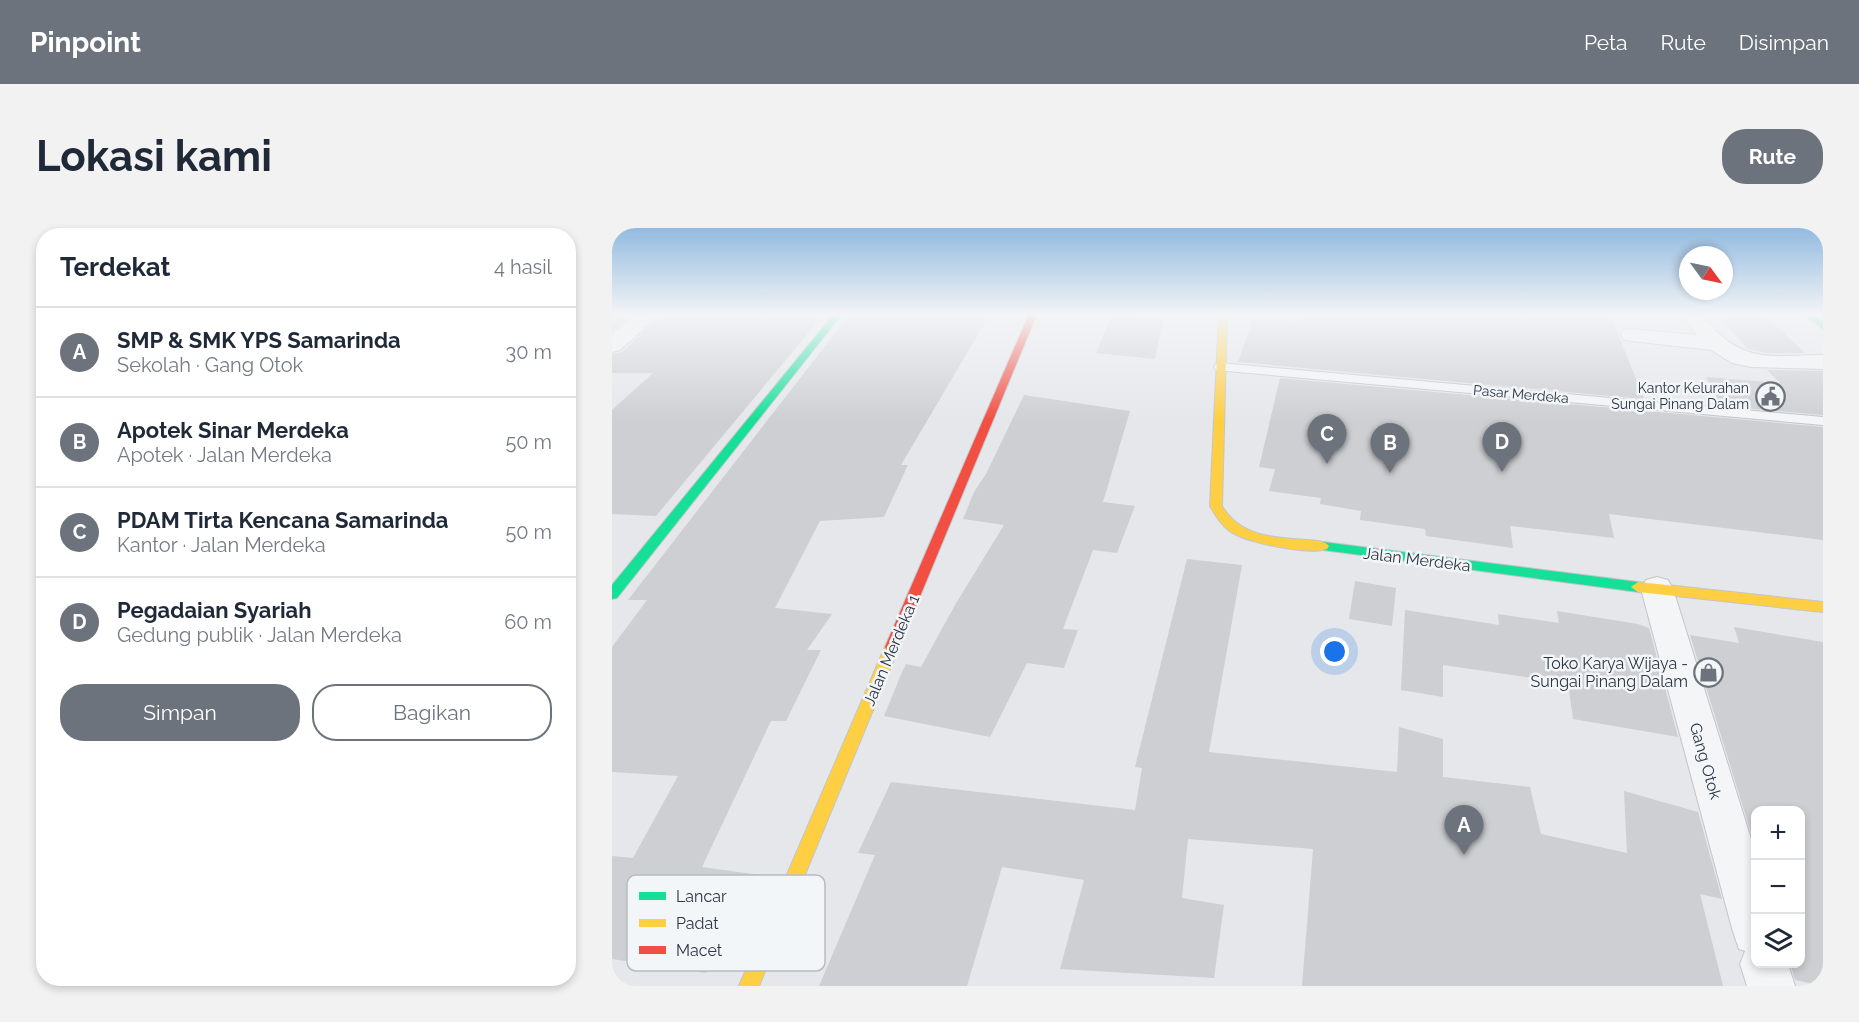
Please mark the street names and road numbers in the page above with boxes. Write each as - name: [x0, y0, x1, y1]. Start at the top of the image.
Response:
- street label: Pasar Merdeka: [1473, 382, 1569, 406]
- street label: Jalan Merdeka: [1362, 543, 1472, 576]
- street label: Jalan Merdeka 1: [859, 592, 923, 709]
- street label: Gang Otok: [1686, 721, 1726, 802]

